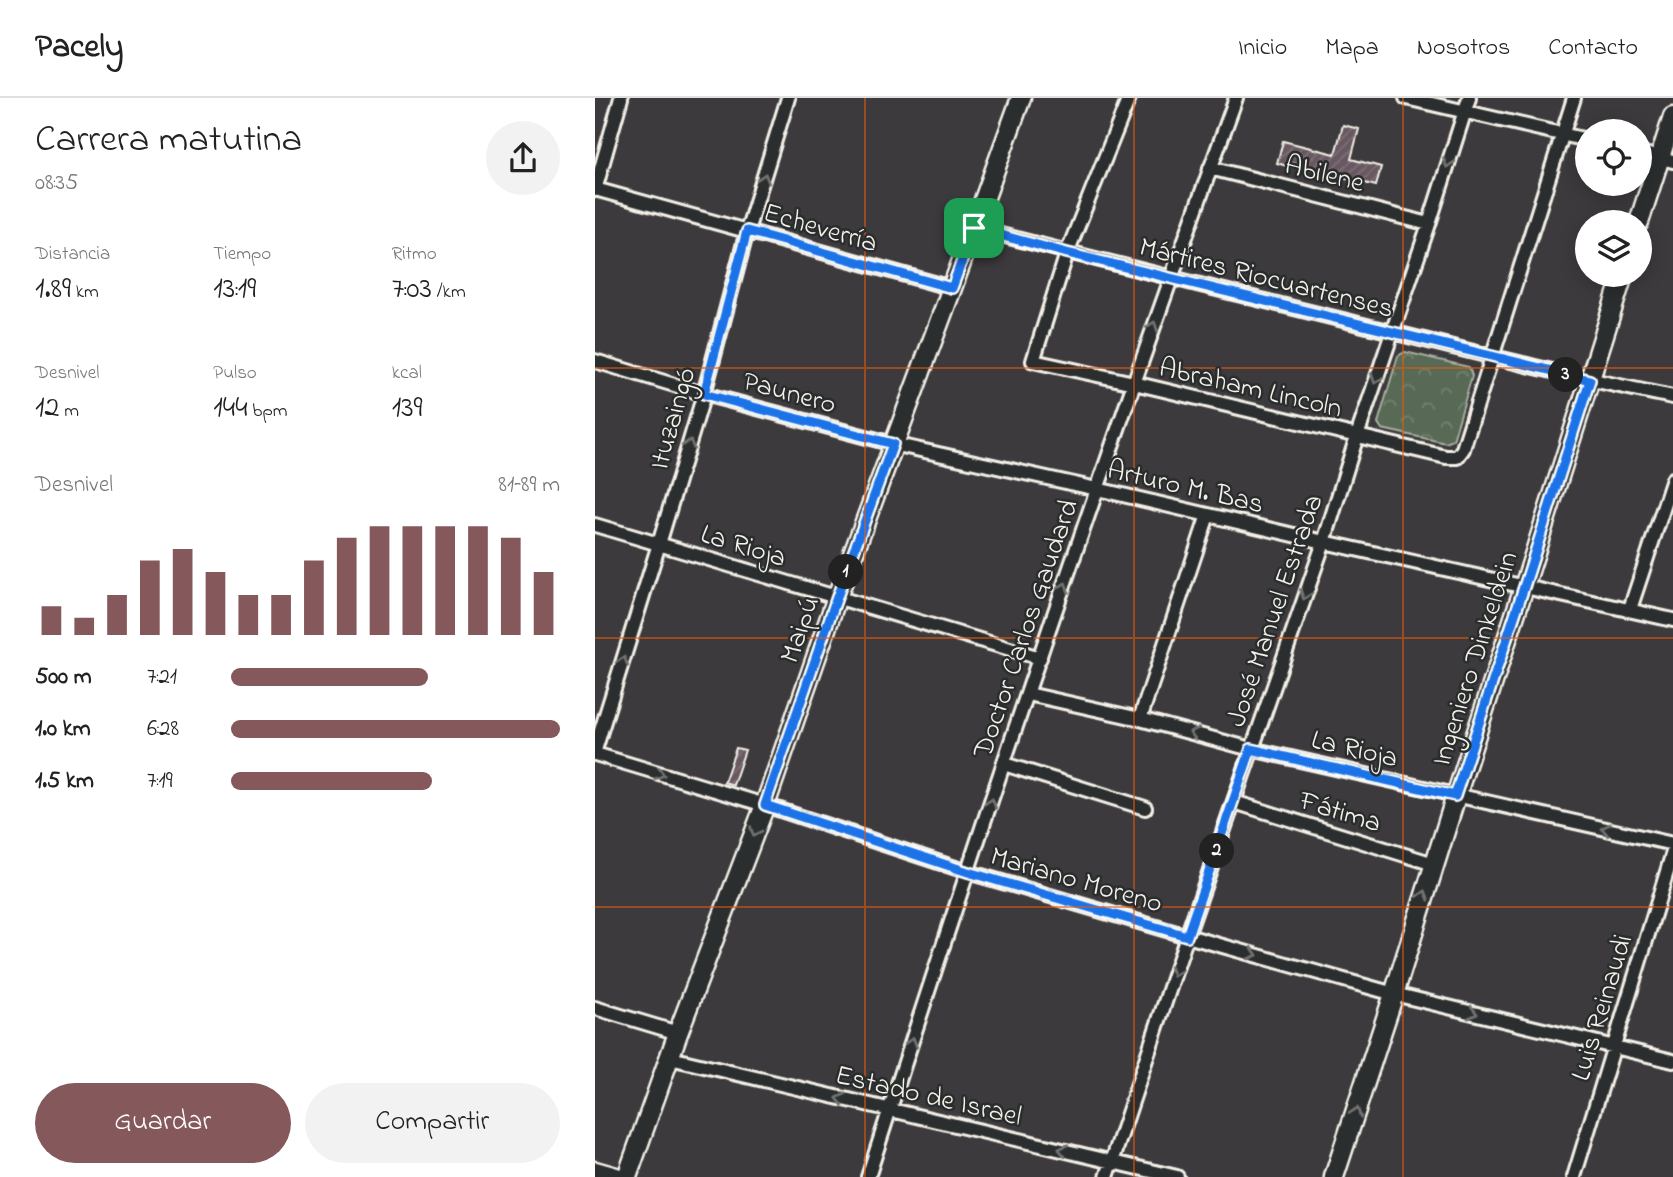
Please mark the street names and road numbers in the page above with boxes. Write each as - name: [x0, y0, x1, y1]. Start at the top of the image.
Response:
- street label: Abilene: [1280, 146, 1369, 205]
- street label: Echeverría: [758, 194, 882, 265]
- street label: Mártires Riocuartenses: [1135, 228, 1398, 331]
- street label: Abraham Lincoln: [1155, 348, 1346, 430]
- street label: Paunero: [738, 362, 840, 427]
- street label: Ituzaingó: [640, 363, 709, 475]
- street label: Arturo M. Bas: [1103, 451, 1267, 526]
- street label: José Manuel Estrada: [1217, 489, 1335, 733]
- street label: Doctor Carlos Gaudard: [964, 494, 1091, 765]
- street label: La Rioja: [695, 515, 791, 580]
- street label: Ingeniero Dinkeldein: [1422, 547, 1530, 772]
- street label: Maipú: [771, 591, 832, 669]
- street label: La Rioja: [1307, 721, 1402, 780]
- street label: Fátima: [1293, 781, 1386, 845]
- street label: Mariano Moreno: [985, 837, 1167, 926]
- street label: Luis Reinaudi: [1562, 930, 1645, 1086]
- street label: Estado de Israel: [831, 1056, 1025, 1139]

